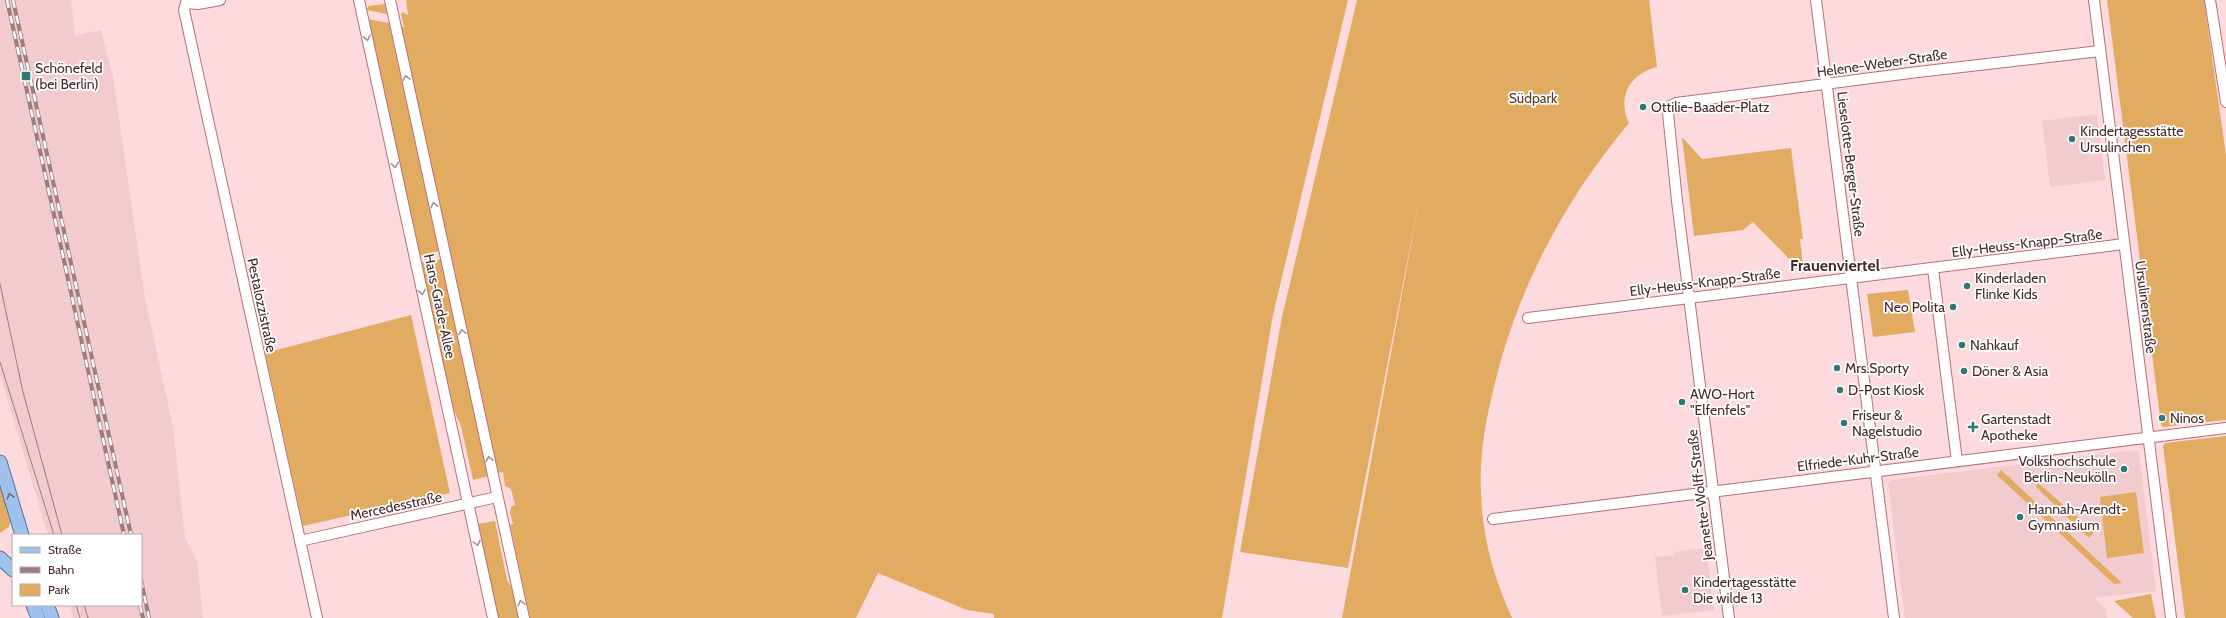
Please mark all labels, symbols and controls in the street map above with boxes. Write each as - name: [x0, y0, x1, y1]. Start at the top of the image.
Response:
- one-way arrow: [362, 35, 370, 41]
- street label: Helene-Weber-Straße: [1816, 45, 1948, 81]
- place label: Schönefeld (bei Berlin): [35, 59, 102, 93]
- marker: Schönefeld (bei Berlin): [20, 70, 32, 82]
- one-way arrow: [403, 75, 411, 81]
- park label: Südpark: [1509, 89, 1558, 107]
- street label: Lieselotte-Berger-Straße: [1833, 90, 1869, 238]
- place label: Ottilie-Baader-Platz: [1651, 98, 1770, 116]
- marker: Ottilie-Baader-Platz: [1638, 102, 1648, 112]
- place label: Kindertagesstätte Ursulinchen: [2080, 122, 2183, 156]
- marker: Kindertagesstätte Ursulinchen: [2067, 134, 2077, 144]
- one-way arrow: [390, 162, 398, 168]
- one-way arrow: [431, 202, 439, 208]
- street label: Elly-Heuss-Knapp-Straße: [1951, 225, 2103, 261]
- street label: Hans-Grade-Allee: [420, 252, 460, 360]
- street label: Pestalozzistraße: [243, 256, 281, 354]
- district label: Frauenviertel: [1790, 256, 1880, 275]
- street label: Ursulinenstraße: [2131, 260, 2161, 354]
- street label: Elly-Heuss-Knapp-Straße: [1629, 264, 1781, 300]
- place label: Kinderladen Flinke Kids: [1975, 269, 2046, 303]
- marker: Kinderladen Flinke Kids: [1962, 281, 1972, 291]
- one-way arrow: [418, 289, 426, 295]
- place label: Neo Polita: [1884, 298, 1945, 316]
- marker: Neo Polita: [1948, 302, 1958, 312]
- one-way arrow: [458, 329, 466, 335]
- place label: Nahkauf: [1970, 336, 2019, 354]
- marker: Nahkauf: [1957, 340, 1967, 350]
- place label: Mrs.Sporty: [1845, 359, 1909, 377]
- place label: Döner & Asia: [1972, 362, 2048, 380]
- marker: Mrs.Sporty: [1832, 363, 1842, 373]
- marker: Döner & Asia: [1959, 366, 1969, 376]
- place label: D-Post Kiosk: [1848, 381, 1925, 399]
- place label: AWO-Hort "Elfenfels": [1690, 385, 1755, 419]
- marker: D-Post Kiosk: [1835, 385, 1845, 395]
- marker: AWO-Hort "Elfenfels": [1677, 397, 1687, 407]
- place label: Friseur & Nagelstudio: [1852, 406, 1922, 440]
- place label: Ninos: [2170, 409, 2204, 427]
- place label: Gartenstadt Apotheke: [1981, 410, 2051, 444]
- marker: Ninos: [2157, 413, 2167, 423]
- marker: Friseur & Nagelstudio: [1839, 418, 1849, 428]
- marker: Gartenstadt Apotheke: [1968, 422, 1978, 432]
- street label: Jeanette-Wolff-Straße: [1683, 428, 1717, 563]
- street label: Elfriede-Kuhr-Straße: [1796, 443, 1920, 475]
- place label: Volkshochschule Berlin-Neukölln: [2019, 452, 2116, 486]
- one-way arrow: [485, 456, 493, 462]
- marker: Volkshochschule Berlin-Neukölln: [2119, 464, 2129, 474]
- street label: Mercedesstraße: [348, 487, 444, 525]
- one-way arrow: [6, 493, 15, 500]
- place label: Hannah-Arendt- Gymnasium: [2028, 500, 2127, 534]
- marker: Hannah-Arendt- Gymnasium: [2015, 512, 2025, 522]
- legend: [12, 534, 142, 606]
- one-way arrow: [472, 539, 480, 546]
- text: Straße: [48, 542, 81, 557]
- text: Bahn: [48, 562, 74, 577]
- place label: Kindertagesstätte Die wilde 13: [1693, 573, 1796, 607]
- text: Park: [48, 582, 70, 597]
- marker: Kindertagesstätte Die wilde 13: [1680, 585, 1690, 595]
- one-way arrow: [517, 600, 525, 606]

